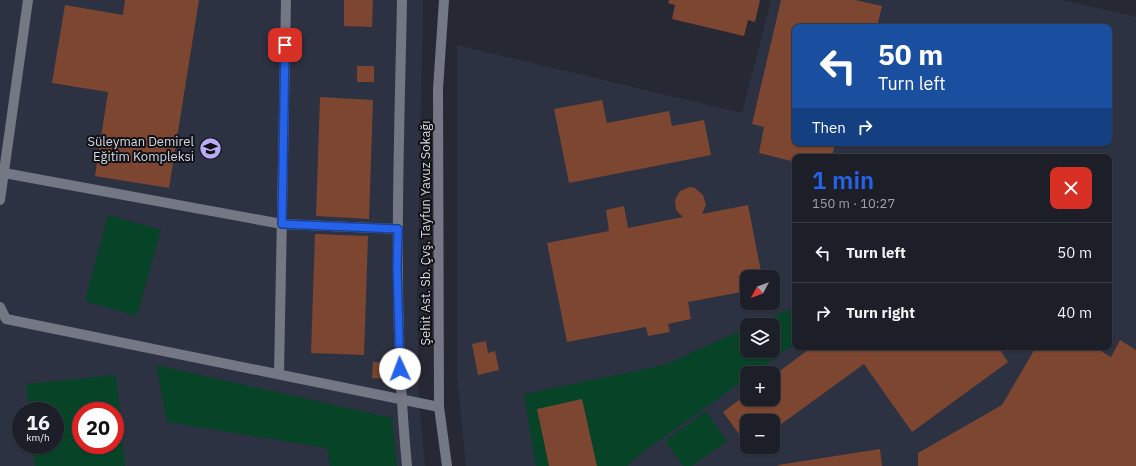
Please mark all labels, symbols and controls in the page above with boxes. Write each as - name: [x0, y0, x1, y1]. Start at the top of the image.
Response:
- pin: [268, 28, 302, 62]
- icon: arrive: [274, 34, 296, 56]
- text: 50 m: [878, 36, 943, 73]
- icon: left: [812, 40, 864, 92]
- text: Turn left: [878, 72, 946, 95]
- icon: right: [854, 116, 876, 138]
- text: Then: [812, 118, 846, 137]
- street label: Şehit Ast. Sb. Çvş. Tayfun Yavuz Sokağı: [417, 121, 434, 345]
- place label: Süleyman Demirel Eğitim Kompleksi: [87, 133, 194, 165]
- school or university icon: Süleyman Demirel Eğitim Kompleksi: [197, 135, 223, 161]
- text: 1 min: [812, 164, 874, 196]
- button: close: [1050, 167, 1092, 209]
- text: 150 m · 10:27: [812, 195, 895, 212]
- icon: left: [812, 242, 834, 264]
- text: Turn left: [846, 243, 906, 262]
- text: 50 m: [1057, 243, 1092, 262]
- north arrow: [740, 270, 780, 310]
- map controls: [740, 270, 780, 454]
- icon: right: [812, 302, 834, 324]
- text: Turn right: [846, 303, 915, 322]
- text: 40 m: [1057, 303, 1092, 322]
- button: layers: [740, 318, 780, 358]
- position arrow: [379, 348, 421, 390]
- button: +: [740, 366, 780, 406]
- speed limit sign: 20: [72, 402, 124, 454]
- text: 16: [26, 409, 50, 436]
- button: −: [740, 414, 780, 454]
- text: km/h: [26, 431, 50, 444]

